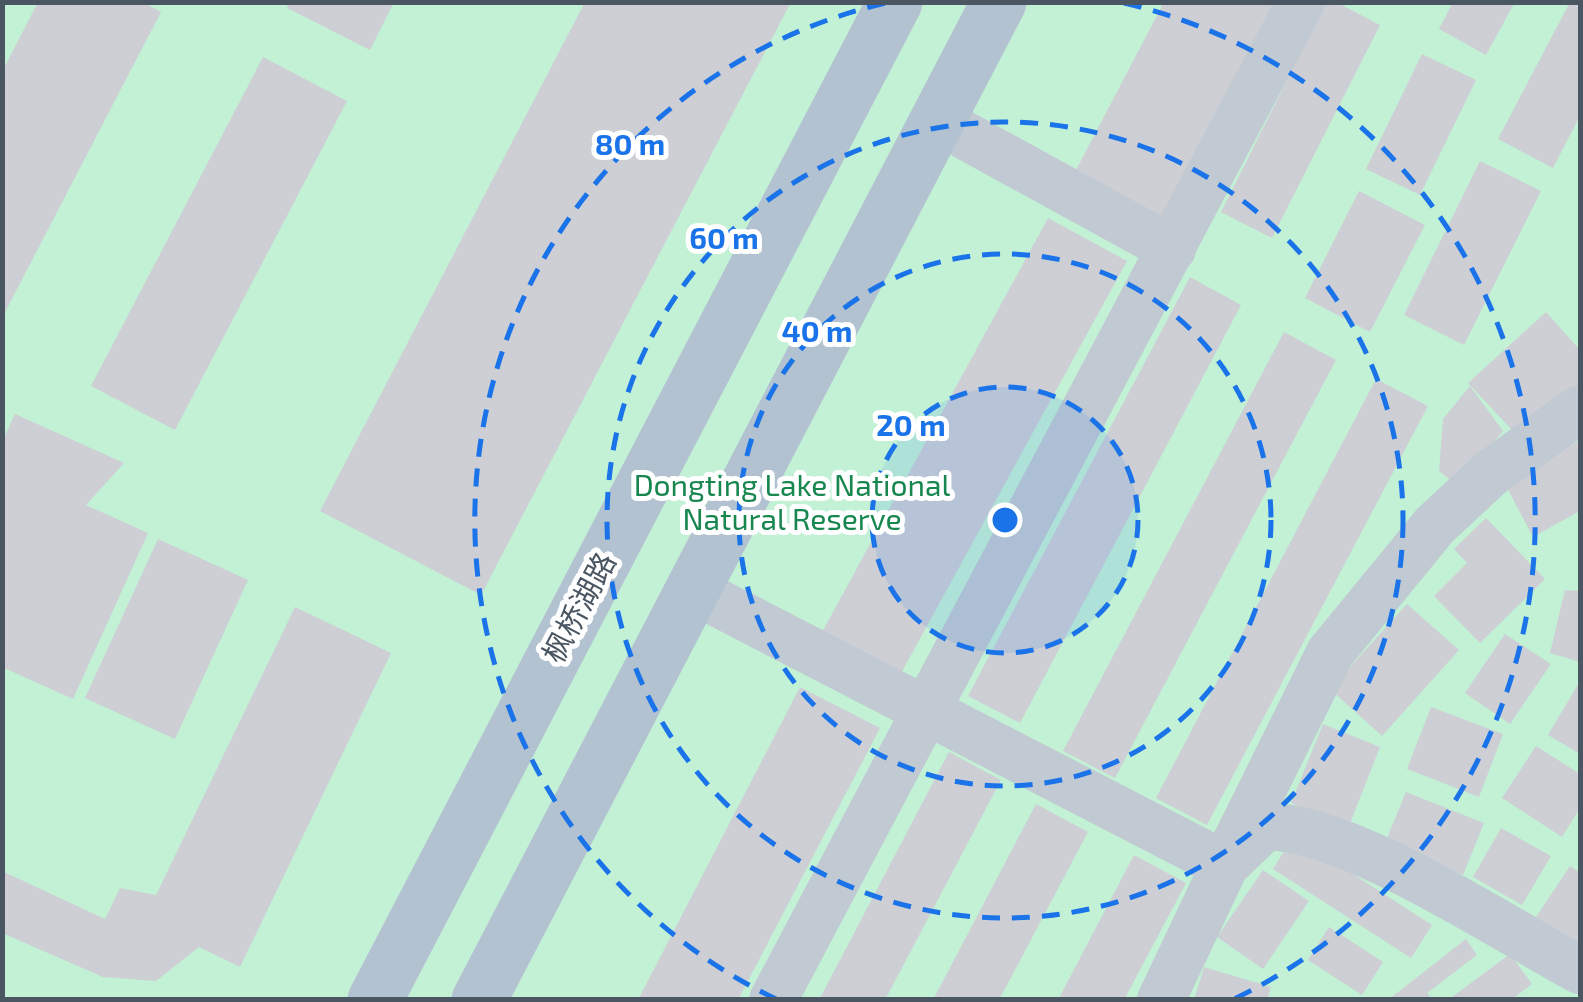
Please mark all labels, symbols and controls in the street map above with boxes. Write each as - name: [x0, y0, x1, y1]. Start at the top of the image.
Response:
- text: 80 m: [595, 125, 665, 161]
- text: 60 m: [689, 219, 759, 255]
- text: 40 m: [782, 312, 852, 348]
- text: 20 m: [876, 406, 946, 442]
- park label: Dongting Lake National Natural Reserve: [634, 466, 950, 536]
- centre of rings: [987, 502, 1023, 538]
- street label: 枫桥湖路: [534, 546, 622, 668]

